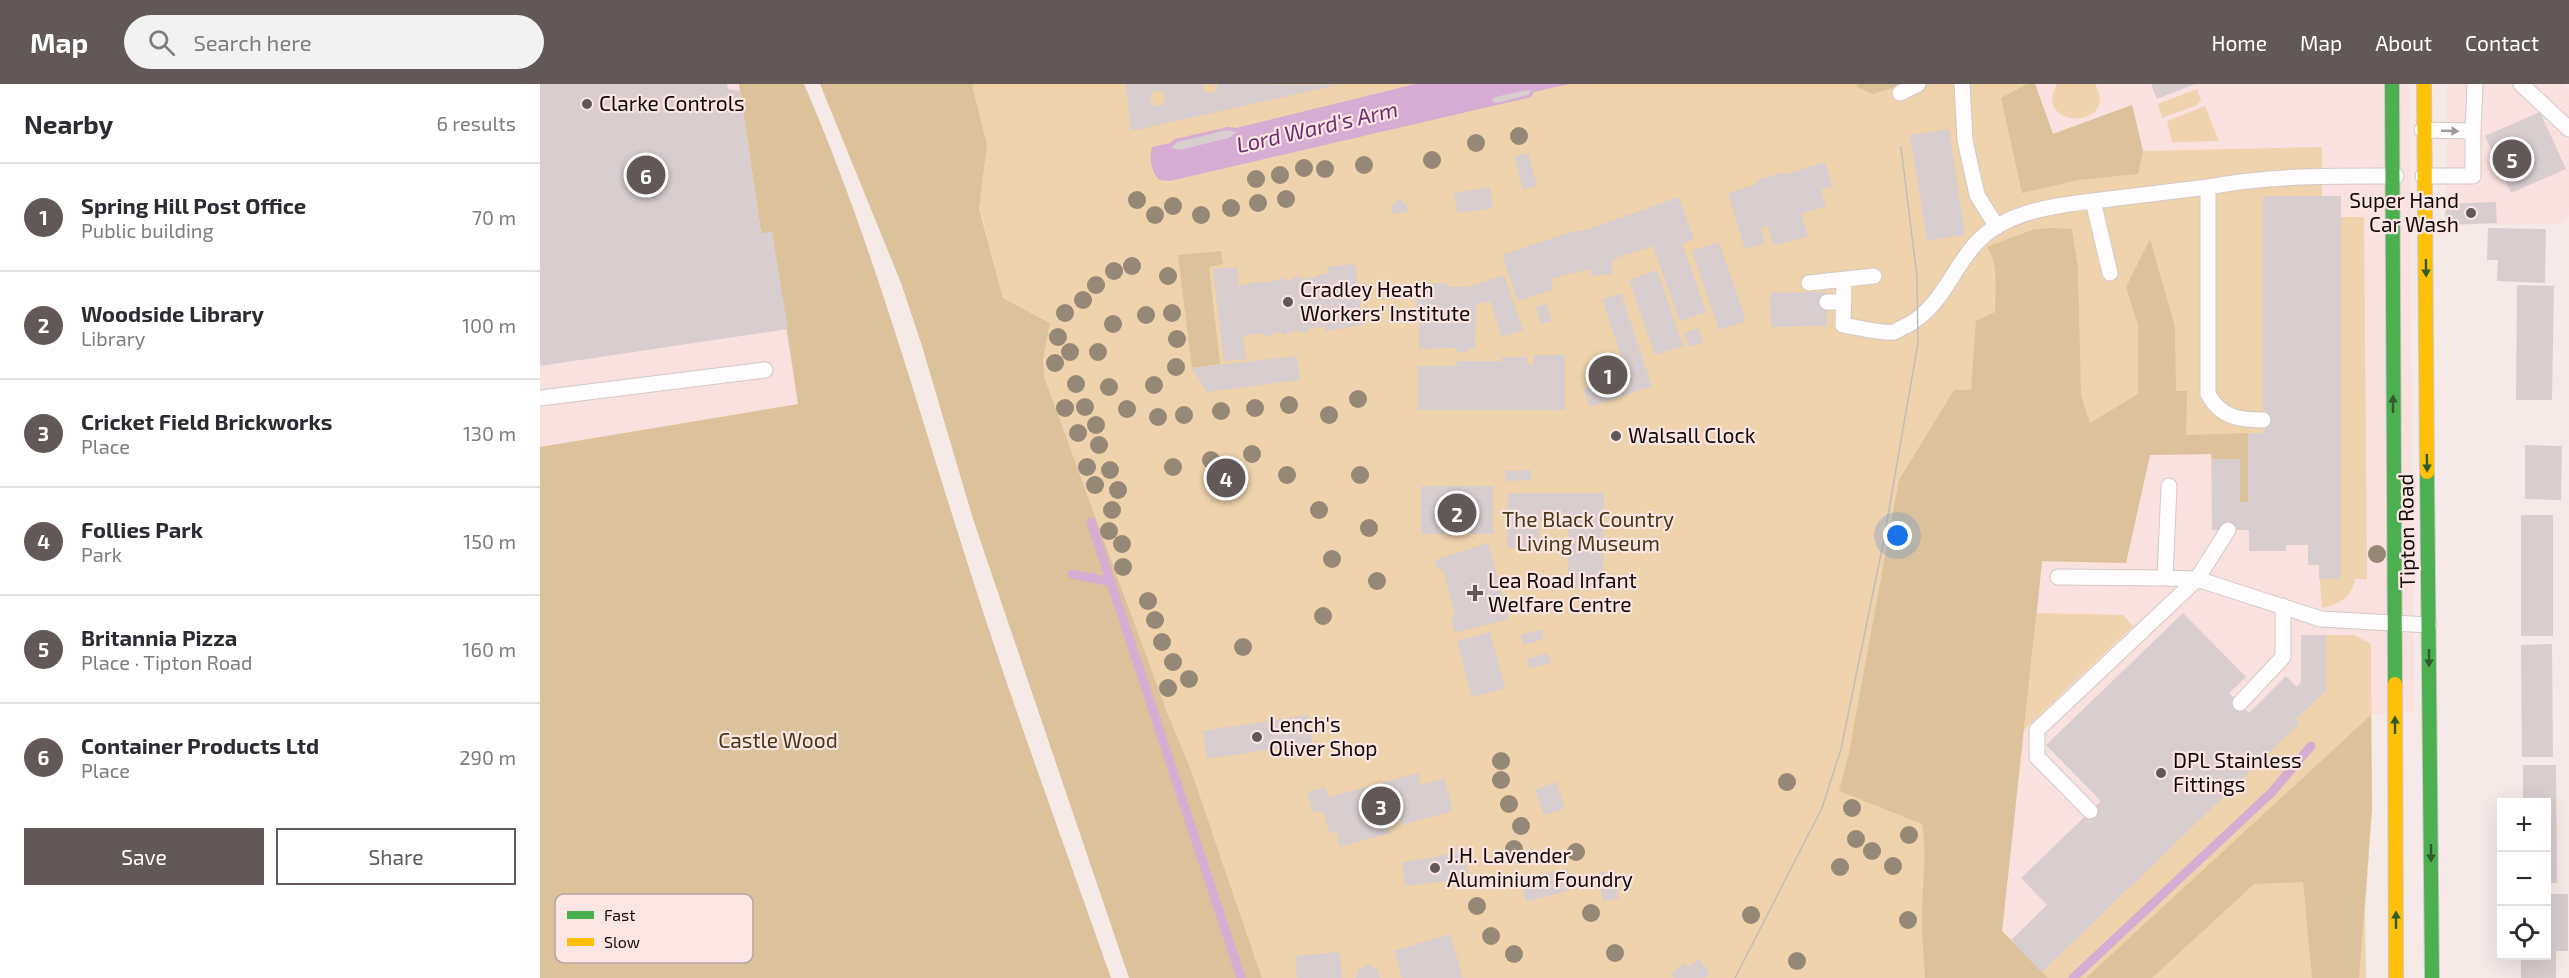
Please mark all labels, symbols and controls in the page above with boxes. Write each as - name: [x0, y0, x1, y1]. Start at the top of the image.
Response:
- search box: [124, 15, 544, 69]
- text: Map: [30, 25, 88, 59]
- icon: search: [145, 26, 178, 59]
- text: Search here: [193, 29, 312, 55]
- text: Home: [2211, 30, 2267, 55]
- text: Map: [2300, 30, 2342, 55]
- text: About: [2375, 30, 2432, 55]
- text: Contact: [2465, 30, 2539, 55]
- place label: Clarke Controls: [599, 90, 745, 115]
- water label: Lord Ward's Arm: [1233, 95, 1400, 157]
- marker: Clarke Controls: [580, 97, 594, 111]
- text: Nearby: [24, 108, 113, 139]
- text: 6 results: [436, 111, 516, 135]
- one-way arrow: [2441, 126, 2460, 135]
- pin: 5: [2492, 136, 2532, 182]
- pin: 6: [626, 152, 666, 197]
- place label: Super Hand Car Wash: [2349, 187, 2459, 236]
- text: Spring Hill Post Office: [81, 192, 306, 218]
- text: 1: [39, 205, 48, 229]
- text: 70 m: [472, 205, 516, 229]
- marker: Super Hand Car Wash: [2464, 206, 2478, 220]
- text: Public building: [81, 218, 214, 242]
- one-way arrow: [2421, 259, 2431, 278]
- place label: Cradley Heath Workers' Institute: [1300, 276, 1470, 325]
- marker: Cradley Heath Workers' Institute: [1281, 295, 1295, 309]
- text: Woodside Library: [81, 300, 264, 326]
- text: 2: [38, 313, 49, 337]
- text: 100 m: [462, 313, 516, 337]
- text: Library: [81, 326, 145, 350]
- pin: 1: [1588, 352, 1628, 398]
- one-way arrow: [2388, 394, 2398, 413]
- text: Cricket Field Brickworks: [81, 408, 333, 434]
- text: 3: [38, 421, 49, 445]
- text: 130 m: [463, 421, 516, 445]
- place label: Walsall Clock: [1628, 422, 1756, 447]
- marker: Walsall Clock: [1609, 429, 1623, 443]
- text: Place: [81, 434, 130, 458]
- one-way arrow: [2422, 454, 2432, 473]
- pin: 4: [1206, 456, 1246, 500]
- street label: Tipton Road: [2392, 473, 2419, 589]
- pin: 2: [1438, 490, 1476, 536]
- park label: The Black Country Living Museum: [1502, 506, 1674, 555]
- text: Follies Park: [81, 516, 203, 542]
- your location: [1883, 521, 1912, 550]
- text: 4: [37, 529, 50, 553]
- text: 150 m: [463, 529, 516, 553]
- text: Park: [81, 542, 122, 566]
- place label: Lea Road Infant Welfare Centre: [1488, 567, 1637, 616]
- marker: Lea Road Infant Welfare Centre: [1466, 584, 1484, 602]
- text: Britannia Pizza: [81, 624, 237, 650]
- text: 5: [38, 637, 49, 661]
- text: 160 m: [463, 637, 516, 661]
- one-way arrow: [2424, 649, 2434, 668]
- text: Place · Tipton Road: [81, 650, 253, 674]
- place label: Lench's Oliver Shop: [1269, 711, 1378, 760]
- one-way arrow: [2390, 715, 2400, 734]
- park label: Castle Wood: [718, 727, 838, 752]
- marker: Lench's Oliver Shop: [1250, 730, 1264, 744]
- text: Container Products Ltd: [81, 732, 319, 758]
- text: 6: [38, 745, 49, 769]
- text: 290 m: [459, 745, 516, 769]
- place label: DPL Stainless Fittings: [2173, 747, 2302, 796]
- text: Place: [81, 758, 130, 782]
- marker: DPL Stainless Fittings: [2154, 766, 2168, 780]
- pin: 3: [1362, 784, 1400, 828]
- map controls: [2497, 798, 2551, 960]
- button: +: [2497, 798, 2551, 852]
- button: Save: [24, 828, 264, 885]
- button: Share: [276, 828, 516, 885]
- place label: J.H. Lavender Aluminium Foundry: [1447, 842, 1633, 891]
- one-way arrow: [2426, 844, 2436, 863]
- button: −: [2497, 852, 2551, 906]
- marker: J.H. Lavender Aluminium Foundry: [1428, 861, 1442, 875]
- legend: [555, 894, 753, 963]
- text: Fast: [604, 905, 635, 924]
- button: locate: [2497, 906, 2551, 960]
- one-way arrow: [2391, 910, 2401, 929]
- text: Slow: [604, 932, 640, 951]

